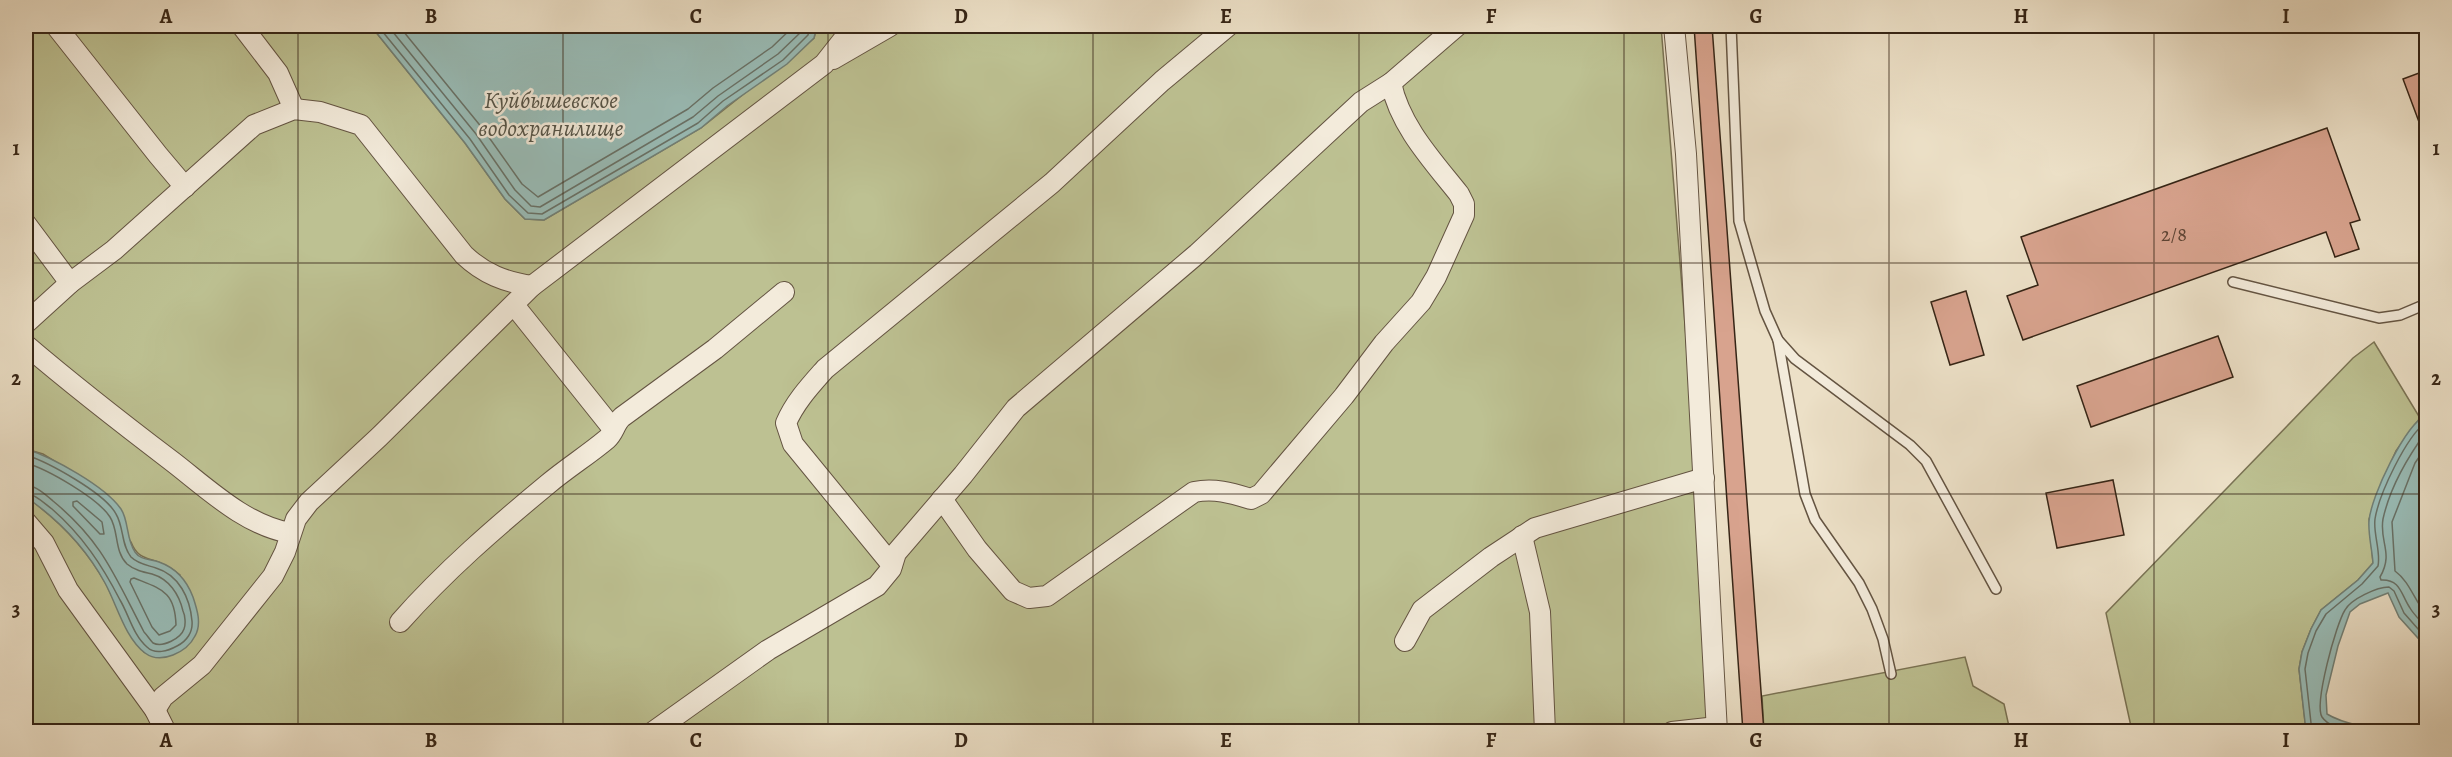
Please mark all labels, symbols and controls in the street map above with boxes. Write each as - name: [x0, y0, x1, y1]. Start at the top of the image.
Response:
- text: A: [159, 3, 173, 30]
- text: B: [425, 3, 437, 30]
- text: C: [690, 3, 702, 30]
- text: D: [954, 3, 968, 30]
- text: E: [1220, 3, 1232, 30]
- text: F: [1486, 3, 1497, 30]
- text: G: [1749, 3, 1763, 30]
- text: H: [2014, 3, 2029, 30]
- text: I: [2282, 3, 2290, 30]
- water label: Куйбышевское водохранилище: [479, 84, 624, 144]
- text: 1: [12, 135, 20, 162]
- text: 1: [2432, 135, 2440, 162]
- house number: 2/8: [2161, 221, 2187, 248]
- text: 2: [11, 365, 21, 392]
- text: 2: [2431, 365, 2441, 392]
- text: 3: [12, 596, 20, 623]
- text: 3: [2432, 596, 2440, 623]
- text: A: [159, 727, 173, 754]
- text: B: [425, 727, 437, 754]
- text: C: [690, 727, 702, 754]
- text: D: [954, 727, 968, 754]
- text: E: [1220, 727, 1232, 754]
- text: F: [1486, 727, 1497, 754]
- text: G: [1749, 727, 1763, 754]
- text: H: [2014, 727, 2029, 754]
- text: I: [2282, 727, 2290, 754]

